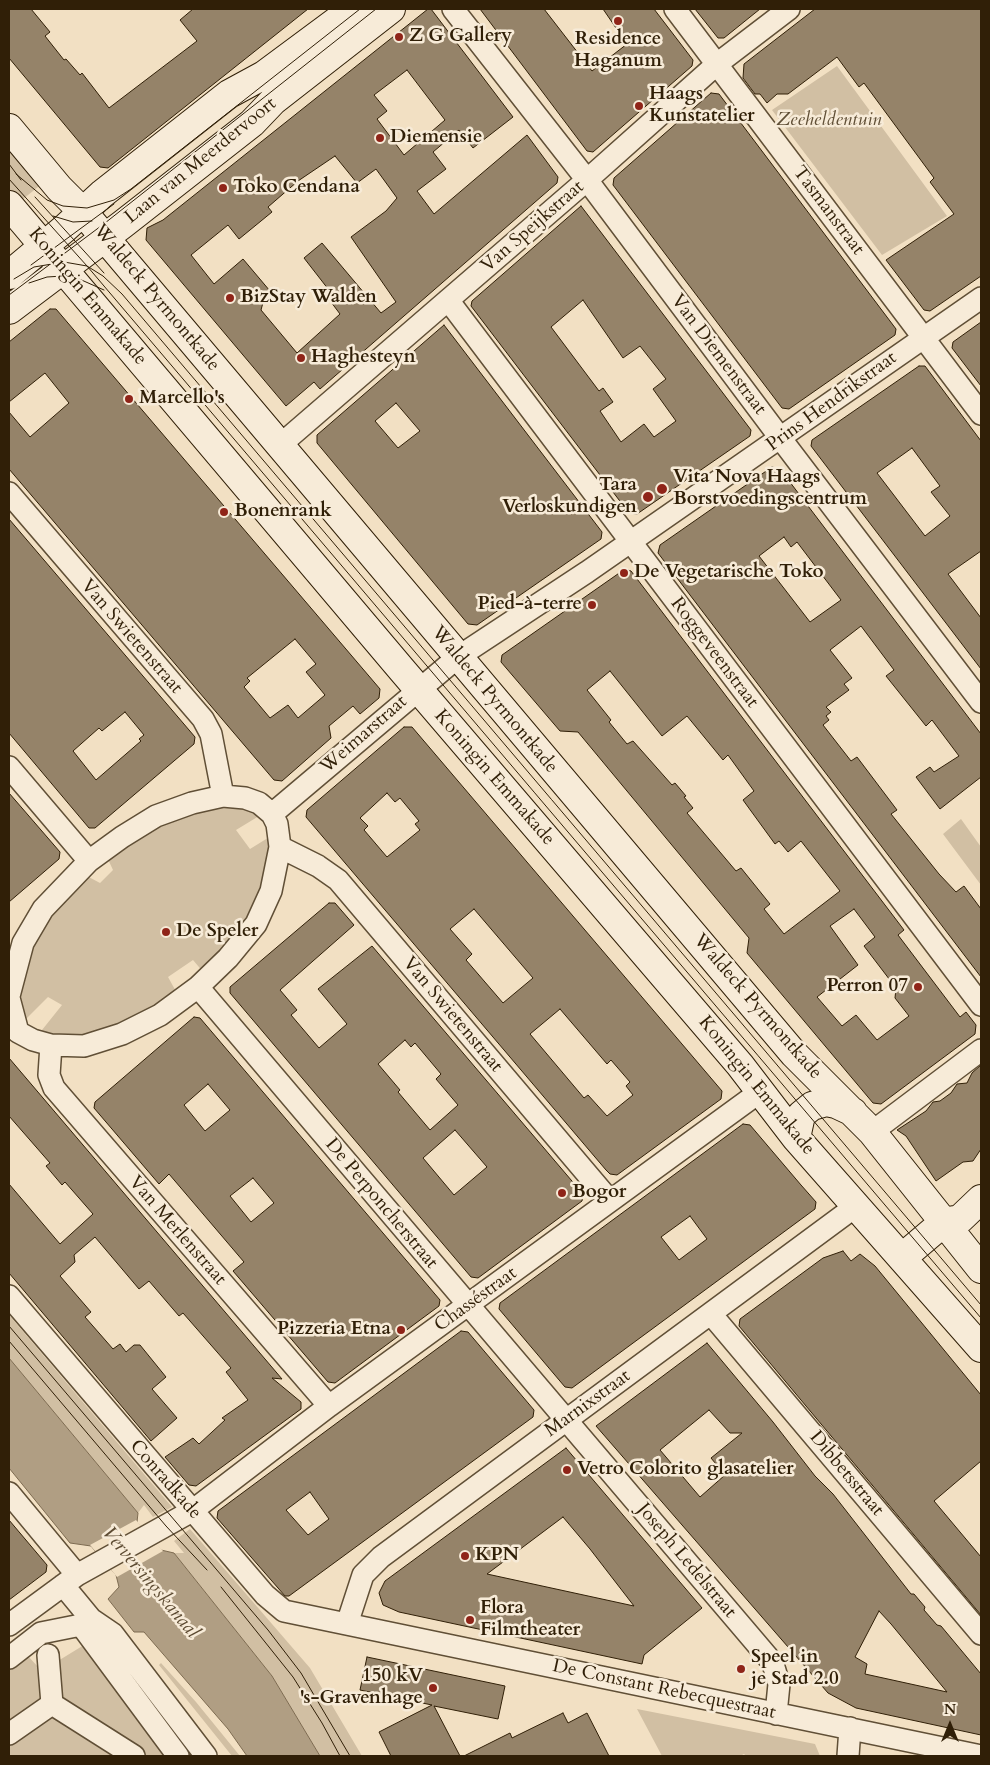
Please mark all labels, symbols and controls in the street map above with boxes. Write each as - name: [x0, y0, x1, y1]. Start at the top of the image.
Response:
- marker: Residence Haganum: [612, 15, 624, 27]
- place label: Z G Gallery: [409, 26, 512, 48]
- place label: Residence Haganum: [574, 29, 662, 73]
- marker: Z G Gallery: [393, 31, 405, 43]
- place label: Haags Kunstatelier: [649, 84, 755, 128]
- street label: Laan van Meerdervoort: [121, 93, 281, 229]
- marker: Haags Kunstatelier: [633, 100, 645, 112]
- park label: Zeeheldentuin: [776, 110, 882, 132]
- place label: Diemensie: [390, 127, 482, 149]
- marker: Diemensie: [374, 132, 386, 144]
- street label: Tasmanstraat: [787, 162, 869, 260]
- street label: Van Speijkstraat: [477, 176, 589, 278]
- place label: Toko Cendana: [233, 177, 360, 199]
- marker: Toko Cendana: [217, 182, 229, 194]
- street label: Waldeck Pyrmontkade: [88, 220, 224, 376]
- street label: Koningin Emmakade: [23, 224, 151, 370]
- place label: BizStay Walden: [240, 287, 377, 309]
- street label: Van Diemenstraat: [665, 290, 771, 420]
- marker: BizStay Walden: [224, 292, 236, 304]
- place label: Haghesteyn: [311, 347, 416, 369]
- street label: Prins Hendrikstraat: [762, 347, 902, 457]
- marker: Haghesteyn: [295, 352, 307, 364]
- place label: Marcello's: [139, 388, 225, 410]
- marker: Marcello's: [123, 393, 135, 405]
- place label: Vita Nova Haags Borstvoedingscentrum: [673, 467, 867, 511]
- place label: Tara Verloskundigen: [502, 475, 637, 519]
- marker: Vita Nova Haags Borstvoedingscentrum: [655, 482, 669, 496]
- marker: Tara Verloskundigen: [641, 490, 655, 504]
- place label: Bonenrank: [234, 501, 332, 523]
- marker: Bonenrank: [218, 506, 230, 518]
- place label: De Vegetarische Toko: [634, 562, 824, 584]
- marker: De Vegetarische Toko: [618, 567, 630, 579]
- street label: Van Swietenstraat: [75, 575, 187, 699]
- street label: Roggeveenstraat: [665, 593, 763, 713]
- place label: Pied-à-terre: [477, 594, 582, 616]
- marker: Pied-à-terre: [586, 599, 598, 611]
- street label: Waldeck Pyrmontkade: [426, 622, 562, 778]
- street label: Weimarstraat: [316, 691, 412, 779]
- street label: Koningin Emmakade: [429, 705, 559, 851]
- place label: De Speler: [176, 921, 258, 943]
- marker: De Speler: [160, 926, 172, 938]
- street label: Waldeck Pyrmontkade: [688, 930, 826, 1084]
- street label: Van Swietenstraat: [397, 953, 507, 1077]
- place label: Perron 07: [827, 976, 908, 998]
- marker: Perron 07: [912, 981, 924, 993]
- street label: Koningin Emmakade: [693, 1012, 819, 1160]
- street label: De Perponcherstraat: [320, 1134, 442, 1274]
- street label: Van Merlenstraat: [123, 1172, 231, 1290]
- place label: Bogor: [572, 1182, 626, 1204]
- marker: Bogor: [556, 1187, 568, 1199]
- street label: Chasséstraat: [430, 1263, 522, 1337]
- place label: Pizzeria Etna: [277, 1319, 391, 1341]
- marker: Pizzeria Etna: [395, 1324, 407, 1336]
- street label: Marnixstraat: [541, 1365, 635, 1443]
- street label: Dibbetsstraat: [804, 1427, 888, 1521]
- street label: Conradkade: [124, 1436, 206, 1524]
- place label: Vetro Colorito glasatelier: [577, 1459, 794, 1481]
- marker: Vetro Colorito glasatelier: [561, 1464, 573, 1476]
- street label: Joseph Ledelstraat: [631, 1499, 741, 1623]
- water label: Verversingskanaal: [96, 1522, 204, 1644]
- place label: KPN: [475, 1545, 519, 1567]
- marker: KPN: [459, 1550, 471, 1562]
- place label: Flora Filmtheater: [480, 1598, 580, 1642]
- marker: Flora Filmtheater: [464, 1614, 476, 1626]
- place label: Speel in je Stad 2.0: [751, 1647, 839, 1691]
- street label: De Constant Rebecquestraat: [550, 1655, 778, 1725]
- marker: Speel in je Stad 2.0: [735, 1663, 747, 1675]
- place label: 150 kV 's-Gravenhage: [300, 1666, 423, 1710]
- marker: 150 kV 's-Gravenhage: [427, 1682, 439, 1694]
- north arrow: [925, 1700, 975, 1750]
- text: N: [944, 1700, 956, 1719]

